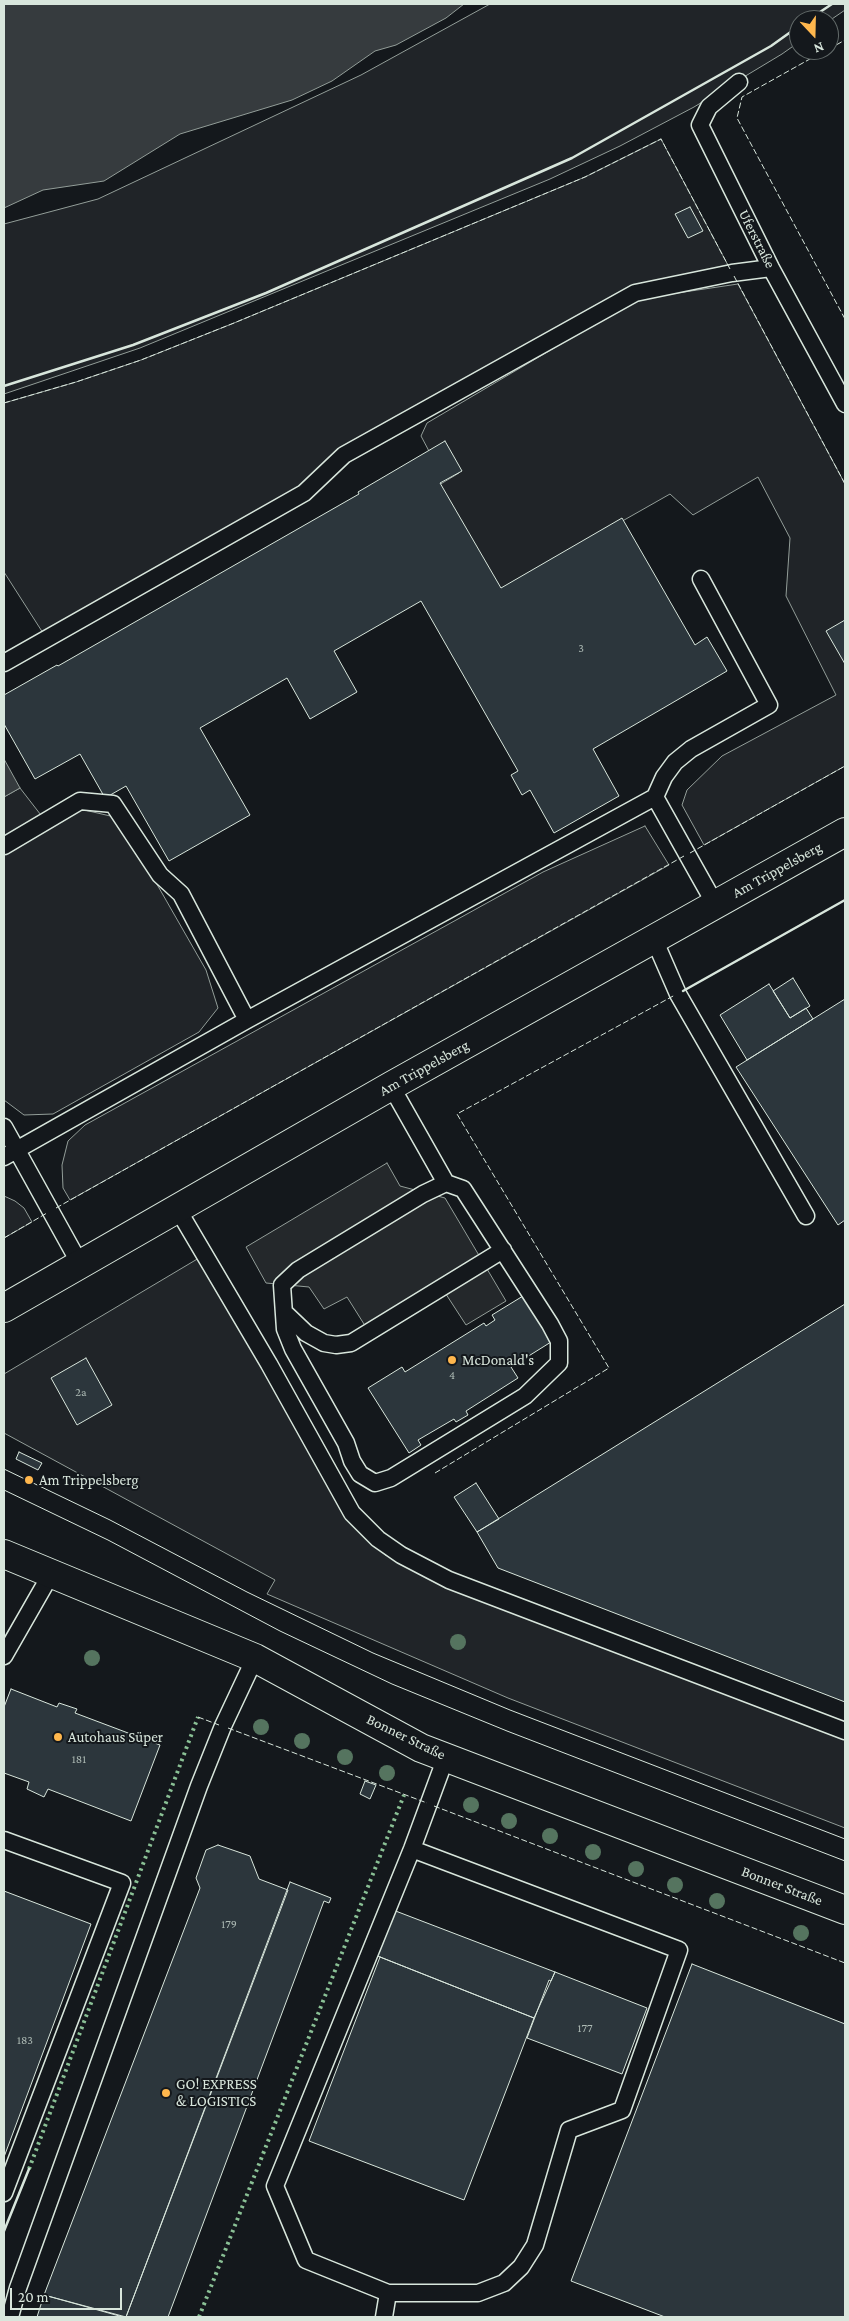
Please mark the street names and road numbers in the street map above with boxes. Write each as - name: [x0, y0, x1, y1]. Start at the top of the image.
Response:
- street label: Uferstraße: [735, 207, 779, 271]
- street label: Am Trippelsberg: [729, 838, 825, 902]
- street label: Am Trippelsberg: [376, 1036, 472, 1100]
- street label: Bonner Straße: [364, 1710, 448, 1764]
- street label: Bonner Straße: [739, 1862, 825, 1910]

